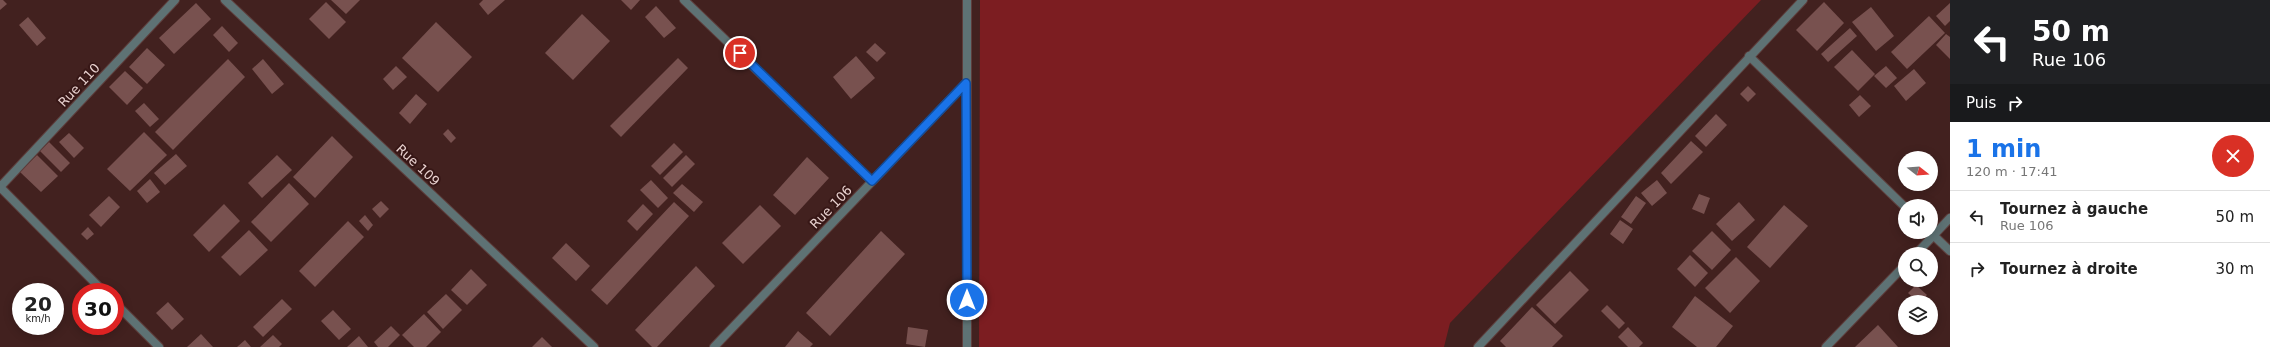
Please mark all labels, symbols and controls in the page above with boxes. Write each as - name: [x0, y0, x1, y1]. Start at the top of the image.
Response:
- text: 50 m: [2032, 15, 2110, 48]
- icon: left: [1966, 16, 2018, 68]
- pin: [723, 36, 757, 70]
- icon: arrive: [729, 42, 751, 64]
- text: Rue 106: [2032, 49, 2106, 70]
- street label: Rue 110: [55, 60, 103, 110]
- icon: right: [2004, 92, 2026, 114]
- text: Puis: [1966, 94, 1996, 112]
- text: 1 min: [1966, 135, 2041, 163]
- button: close: [2212, 135, 2254, 177]
- street label: Rue 109: [393, 141, 443, 189]
- north arrow: [1898, 151, 1938, 191]
- map controls: [1898, 151, 1938, 335]
- text: 120 m · 17:41: [1966, 164, 2057, 179]
- street label: Rue 106: [807, 182, 855, 232]
- button: sound: [1898, 199, 1938, 239]
- text: Tournez à gauche: [2000, 200, 2148, 218]
- icon: left: [1966, 206, 1988, 228]
- text: 50 m: [2216, 208, 2254, 226]
- text: Rue 106: [2000, 218, 2054, 233]
- button: search: [1898, 247, 1938, 287]
- icon: right: [1966, 258, 1988, 280]
- text: Tournez à droite: [2000, 260, 2138, 278]
- text: 30 m: [2216, 260, 2254, 278]
- position arrow: [946, 279, 988, 321]
- speed limit sign: 30: [72, 283, 124, 335]
- text: 20: [24, 292, 52, 316]
- button: layers: [1898, 295, 1938, 335]
- text: km/h: [25, 313, 51, 324]

